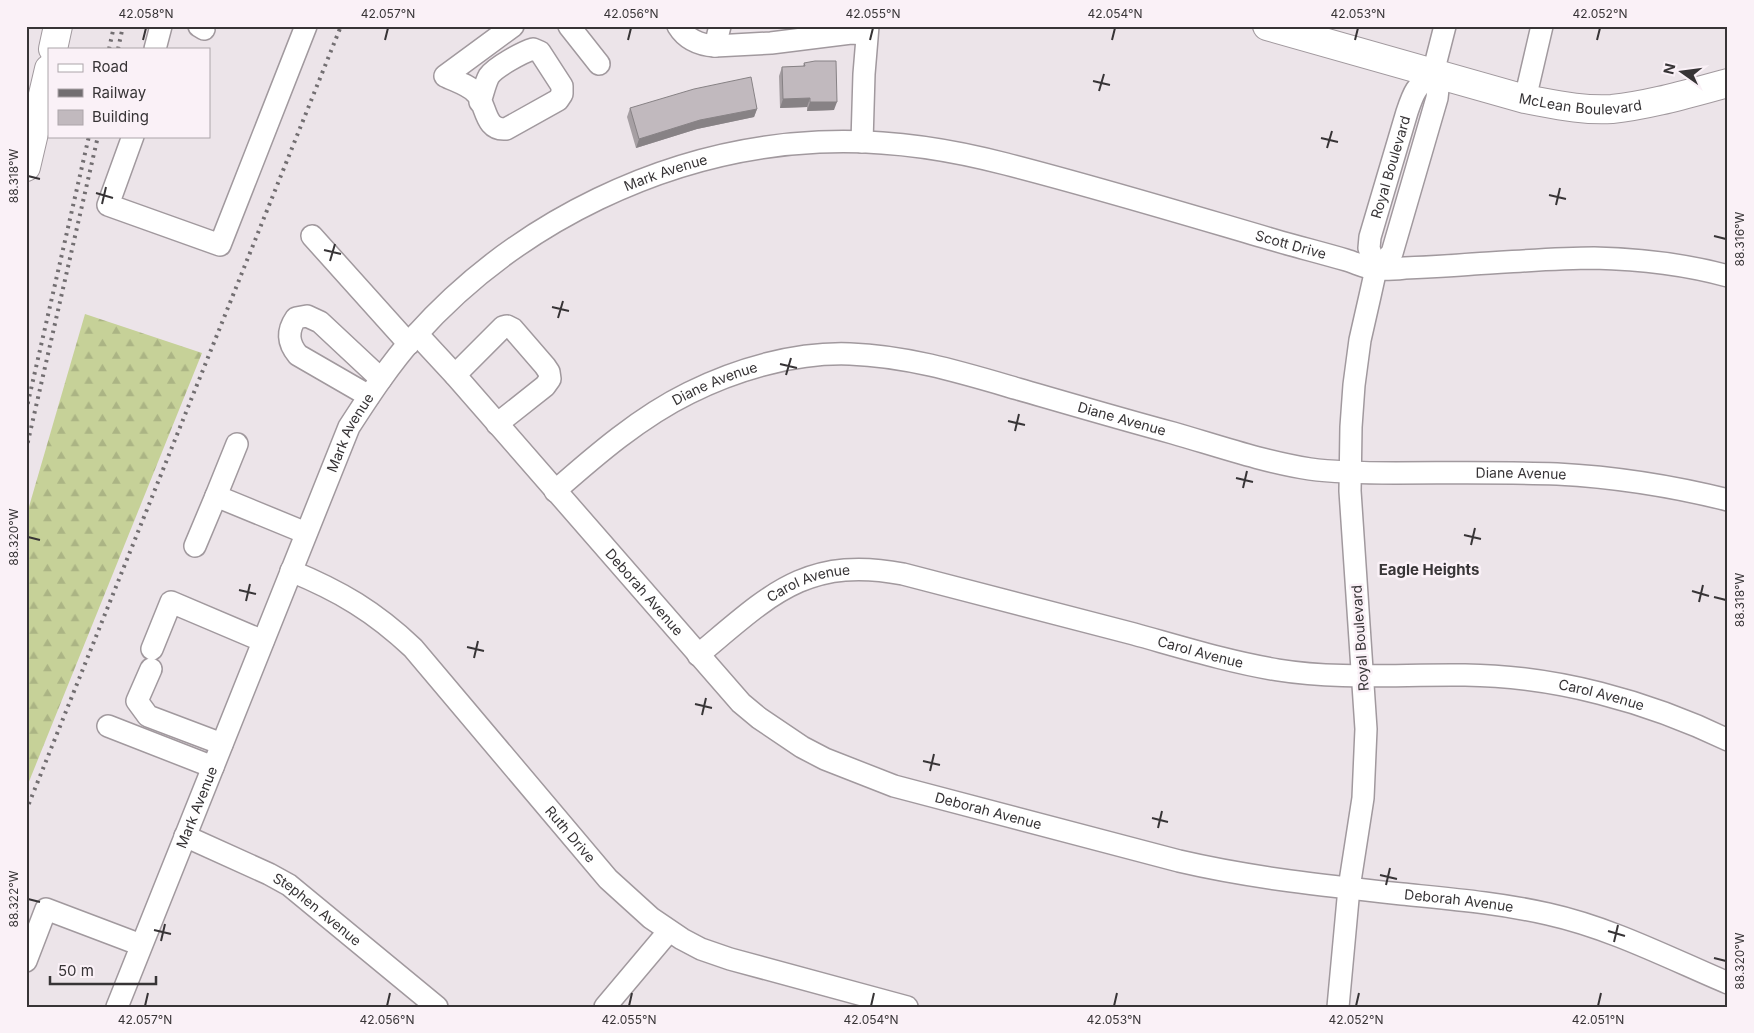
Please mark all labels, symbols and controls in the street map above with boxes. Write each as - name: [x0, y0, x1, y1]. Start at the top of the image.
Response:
- text: 42.058°N: [119, 6, 173, 21]
- text: 42.057°N: [361, 6, 415, 21]
- text: 42.056°N: [603, 6, 659, 21]
- text: 42.055°N: [846, 6, 900, 21]
- text: 42.054°N: [1087, 6, 1143, 21]
- text: 42.053°N: [1331, 6, 1385, 21]
- text: 42.052°N: [1573, 6, 1627, 21]
- legend: [48, 48, 210, 138]
- north arrow: [1656, 48, 1706, 98]
- text: Road: [92, 57, 128, 76]
- text: N: [1659, 62, 1678, 76]
- text: Railway: [92, 83, 147, 102]
- street label: McLean Boulevard: [1518, 89, 1643, 117]
- text: Building: [92, 107, 149, 126]
- street label: Royal Boulevard: [1367, 114, 1413, 220]
- text: 88.318°W: [6, 149, 21, 203]
- street label: Mark Avenue: [621, 150, 709, 194]
- text: 88.316°W: [1732, 211, 1747, 266]
- street label: Scott Drive: [1253, 226, 1328, 262]
- street label: Diane Avenue: [669, 358, 759, 408]
- street label: Mark Avenue: [323, 390, 377, 475]
- street label: Diane Avenue: [1076, 398, 1168, 439]
- street label: Diane Avenue: [1476, 464, 1567, 483]
- text: 88.320°W: [6, 508, 21, 566]
- street label: Deborah Avenue: [602, 545, 687, 639]
- district label: Eagle Heights: [1379, 560, 1479, 579]
- street label: Carol Avenue: [763, 561, 851, 605]
- text: 88.318°W: [1732, 573, 1747, 627]
- street label: Royal Boulevard: [1347, 584, 1372, 692]
- street label: Carol Avenue: [1156, 632, 1245, 671]
- street label: Carol Avenue: [1557, 675, 1647, 714]
- street label: Mark Avenue: [172, 764, 220, 851]
- street label: Deborah Avenue: [933, 788, 1044, 833]
- street label: Ruth Drive: [542, 802, 599, 866]
- street label: Stephen Avenue: [270, 869, 365, 949]
- text: 88.322°W: [6, 870, 21, 928]
- street label: Deborah Avenue: [1404, 885, 1515, 915]
- text: 88.320°W: [1732, 932, 1747, 990]
- scale bar: [50, 953, 156, 985]
- text: 50 m: [58, 961, 94, 980]
- text: 42.057°N: [118, 1012, 172, 1027]
- text: 42.056°N: [359, 1012, 415, 1027]
- text: 42.055°N: [602, 1012, 656, 1027]
- text: 42.054°N: [843, 1012, 899, 1027]
- text: 42.053°N: [1087, 1012, 1141, 1027]
- text: 42.052°N: [1329, 1012, 1383, 1027]
- text: 42.051°N: [1572, 1012, 1624, 1027]

